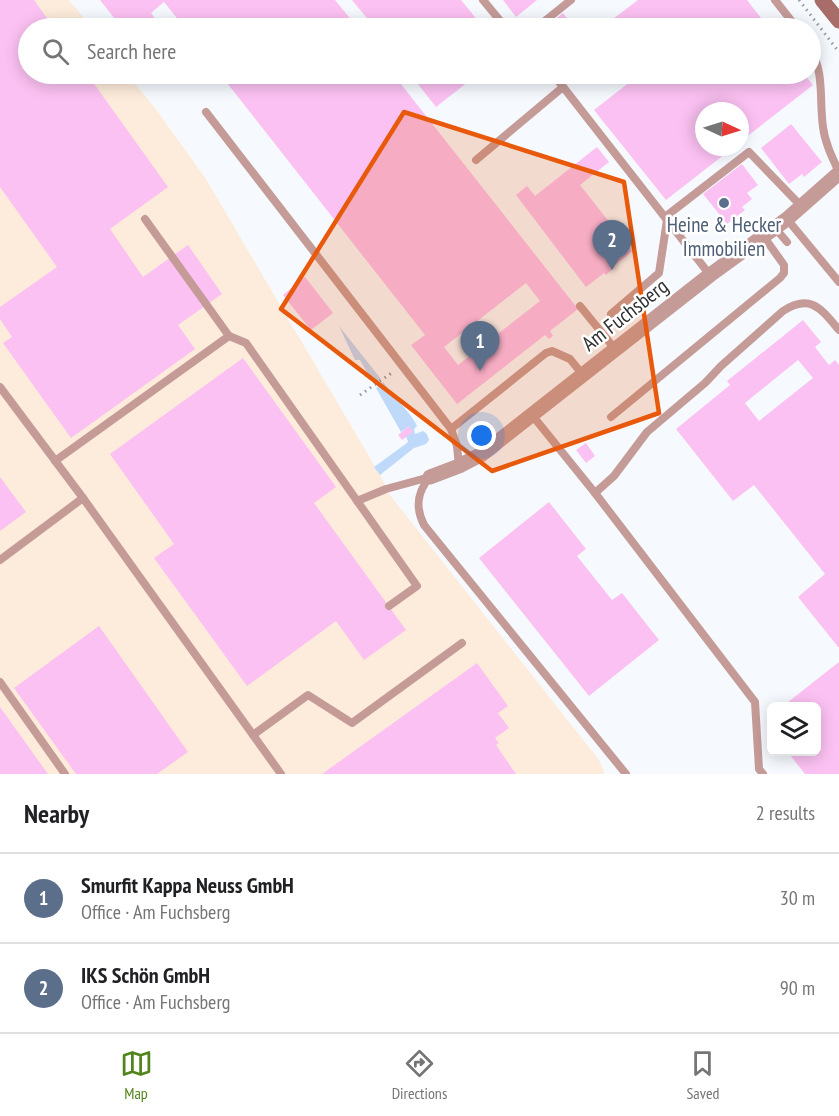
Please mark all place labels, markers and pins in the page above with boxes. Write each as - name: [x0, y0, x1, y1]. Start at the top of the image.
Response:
- marker: Heine & Hecker Immobilien: [717, 196, 731, 210]
- place label: Heine & Hecker Immobilien: [667, 211, 782, 262]
- pin: 2: [592, 220, 632, 270]
- pin: 1: [460, 322, 500, 371]

